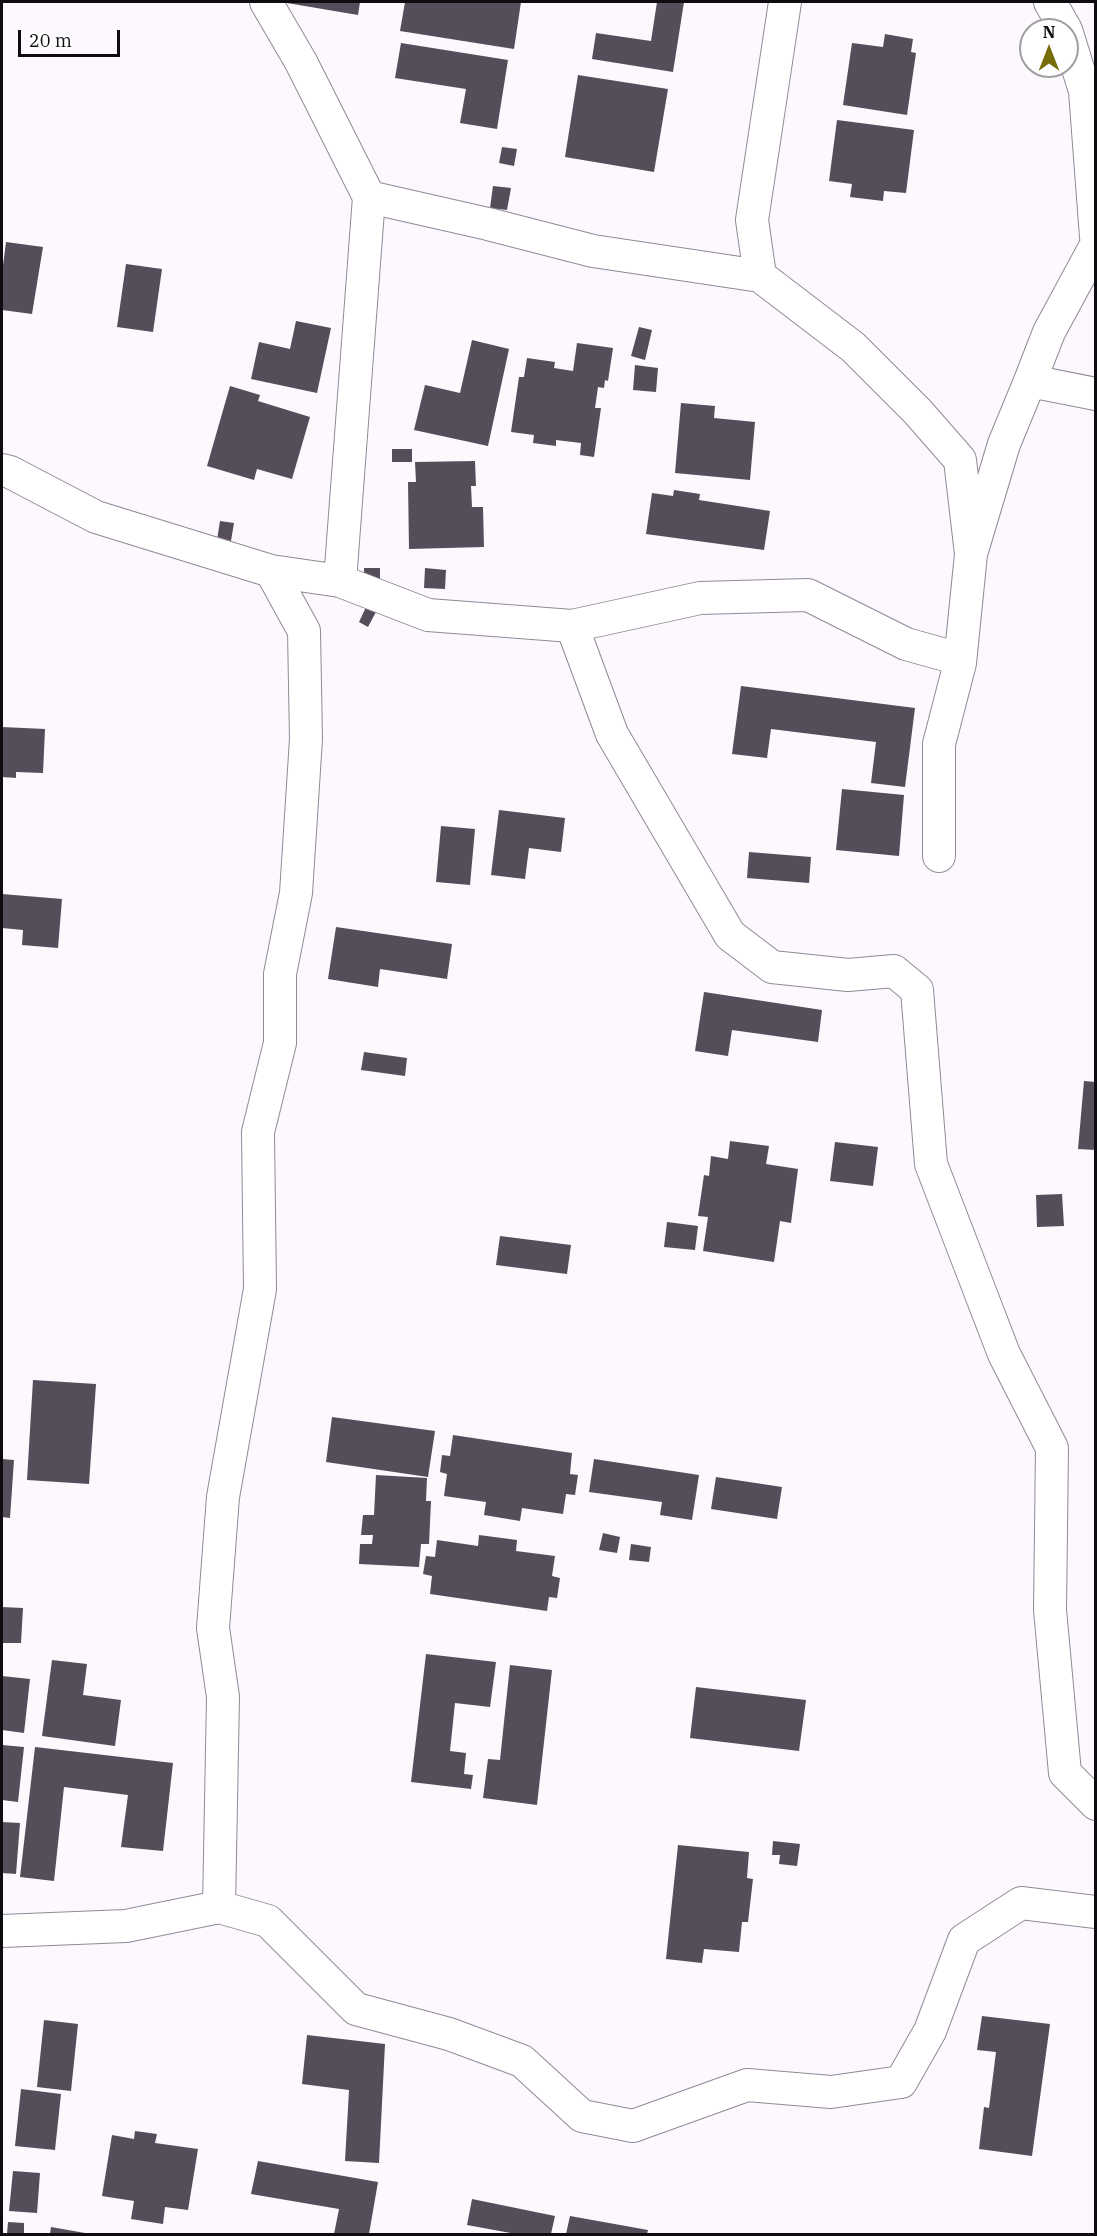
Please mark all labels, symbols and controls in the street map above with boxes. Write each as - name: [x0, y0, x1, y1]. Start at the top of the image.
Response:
- scale bar: [21, 18, 123, 56]
- north arrow: [1019, 18, 1079, 78]
- text: N: [1043, 22, 1055, 42]
- text: 20 m: [29, 29, 72, 52]

